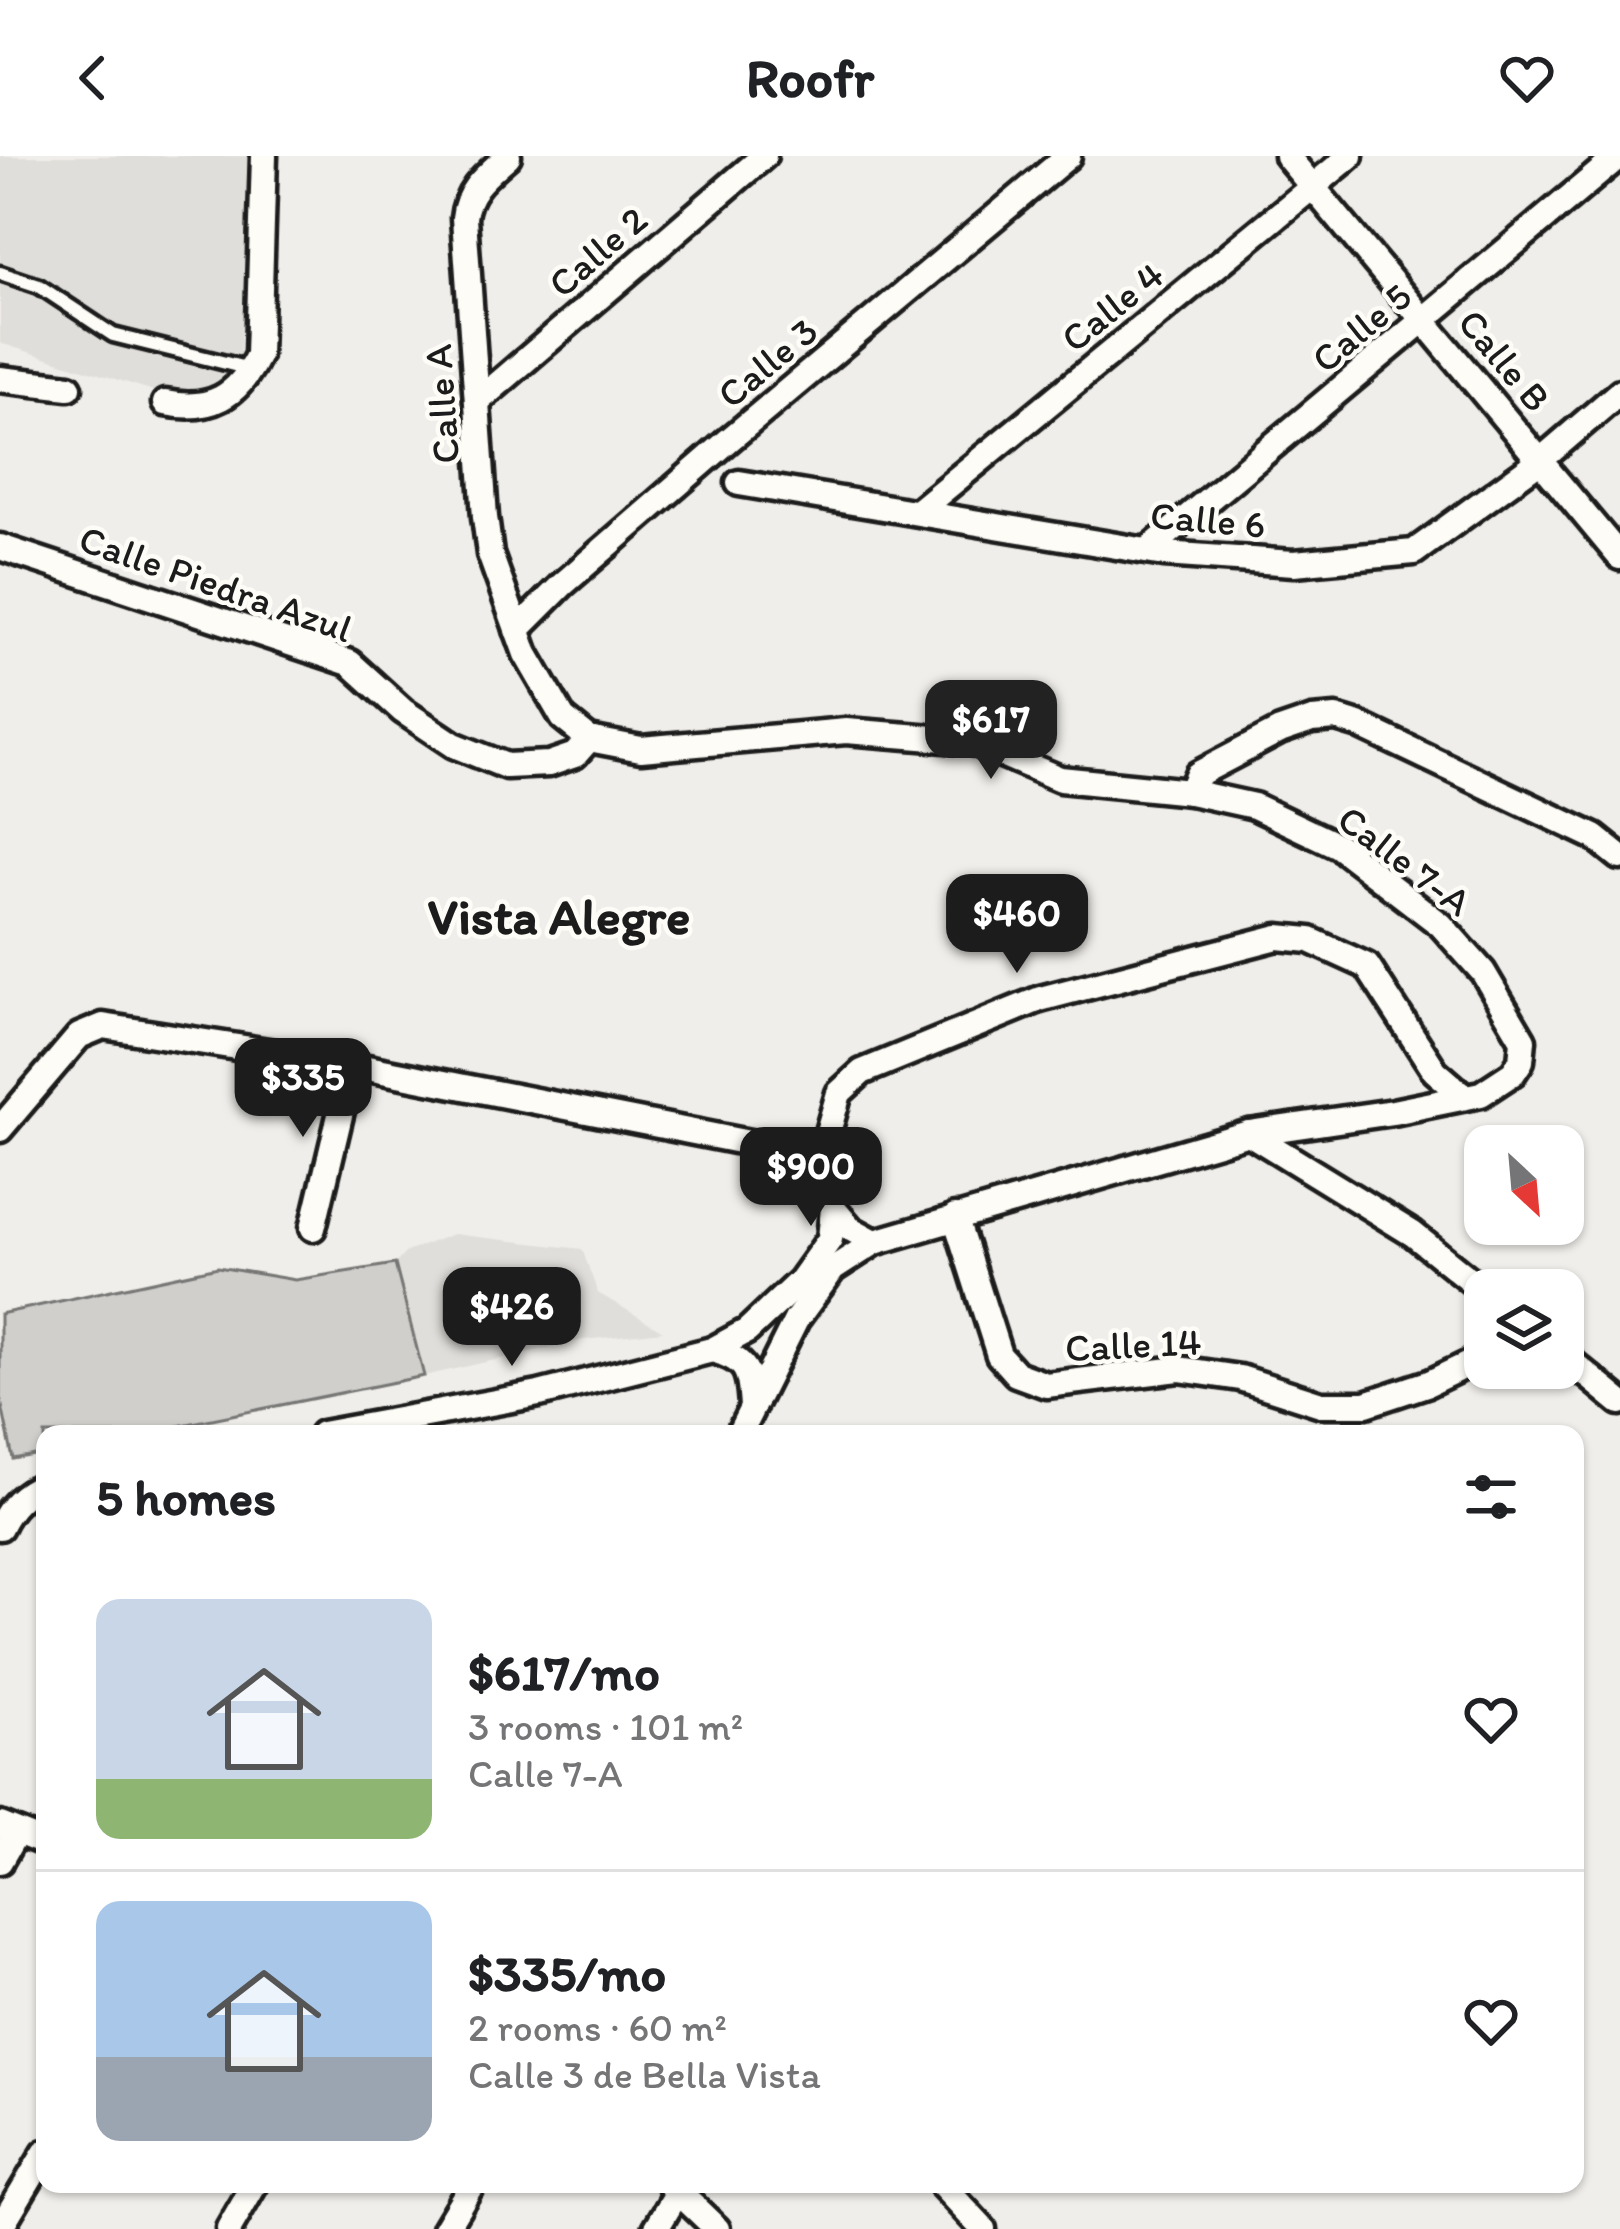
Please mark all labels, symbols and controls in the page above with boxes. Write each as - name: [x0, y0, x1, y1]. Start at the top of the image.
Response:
- icon: back: [60, 45, 126, 111]
- icon: heart: [1494, 45, 1560, 111]
- text: Roofr: [746, 46, 874, 111]
- street label: Calle 2: [538, 196, 656, 307]
- street label: Calle 4: [1052, 251, 1173, 362]
- street label: Calle 5: [1302, 272, 1421, 382]
- street label: Calle B: [1448, 299, 1561, 421]
- street label: Calle 3: [708, 307, 827, 418]
- street label: Calle A: [414, 343, 469, 465]
- street label: Calle 6: [1148, 491, 1267, 548]
- street label: Calle Piedra Azul: [73, 515, 359, 652]
- pin: $617: [920, 680, 1062, 782]
- text: $617: [952, 695, 1030, 742]
- street label: Calle 7-A: [1329, 795, 1481, 926]
- pin: $460: [946, 874, 1088, 976]
- district label: Vista Alegre: [428, 886, 690, 947]
- text: $460: [973, 889, 1061, 936]
- pin: $335: [232, 1038, 374, 1140]
- text: $335: [262, 1053, 344, 1100]
- north arrow: [1464, 1125, 1584, 1245]
- map controls: [1464, 1125, 1584, 1389]
- pin: $900: [740, 1127, 882, 1229]
- text: $900: [767, 1142, 855, 1189]
- pin: $426: [441, 1267, 583, 1369]
- button: layers: [1464, 1269, 1584, 1389]
- text: $426: [470, 1282, 554, 1329]
- street label: Calle 14: [1064, 1317, 1202, 1372]
- icon: filters: [1458, 1464, 1524, 1530]
- text: 5 homes: [96, 1467, 276, 1528]
- text: $617/mo: [468, 1642, 660, 1703]
- icon: home: [192, 1647, 336, 1791]
- icon: heart: [1458, 1686, 1524, 1752]
- text: 3 rooms · 101 m²: [468, 1703, 743, 1750]
- text: Calle 7-A: [468, 1750, 623, 1797]
- text: $335/mo: [468, 1943, 666, 2004]
- icon: home: [192, 1949, 336, 2093]
- icon: heart: [1458, 1988, 1524, 2054]
- text: 2 rooms · 60 m²: [468, 2004, 727, 2051]
- text: Calle 3 de Bella Vista: [468, 2051, 821, 2098]

